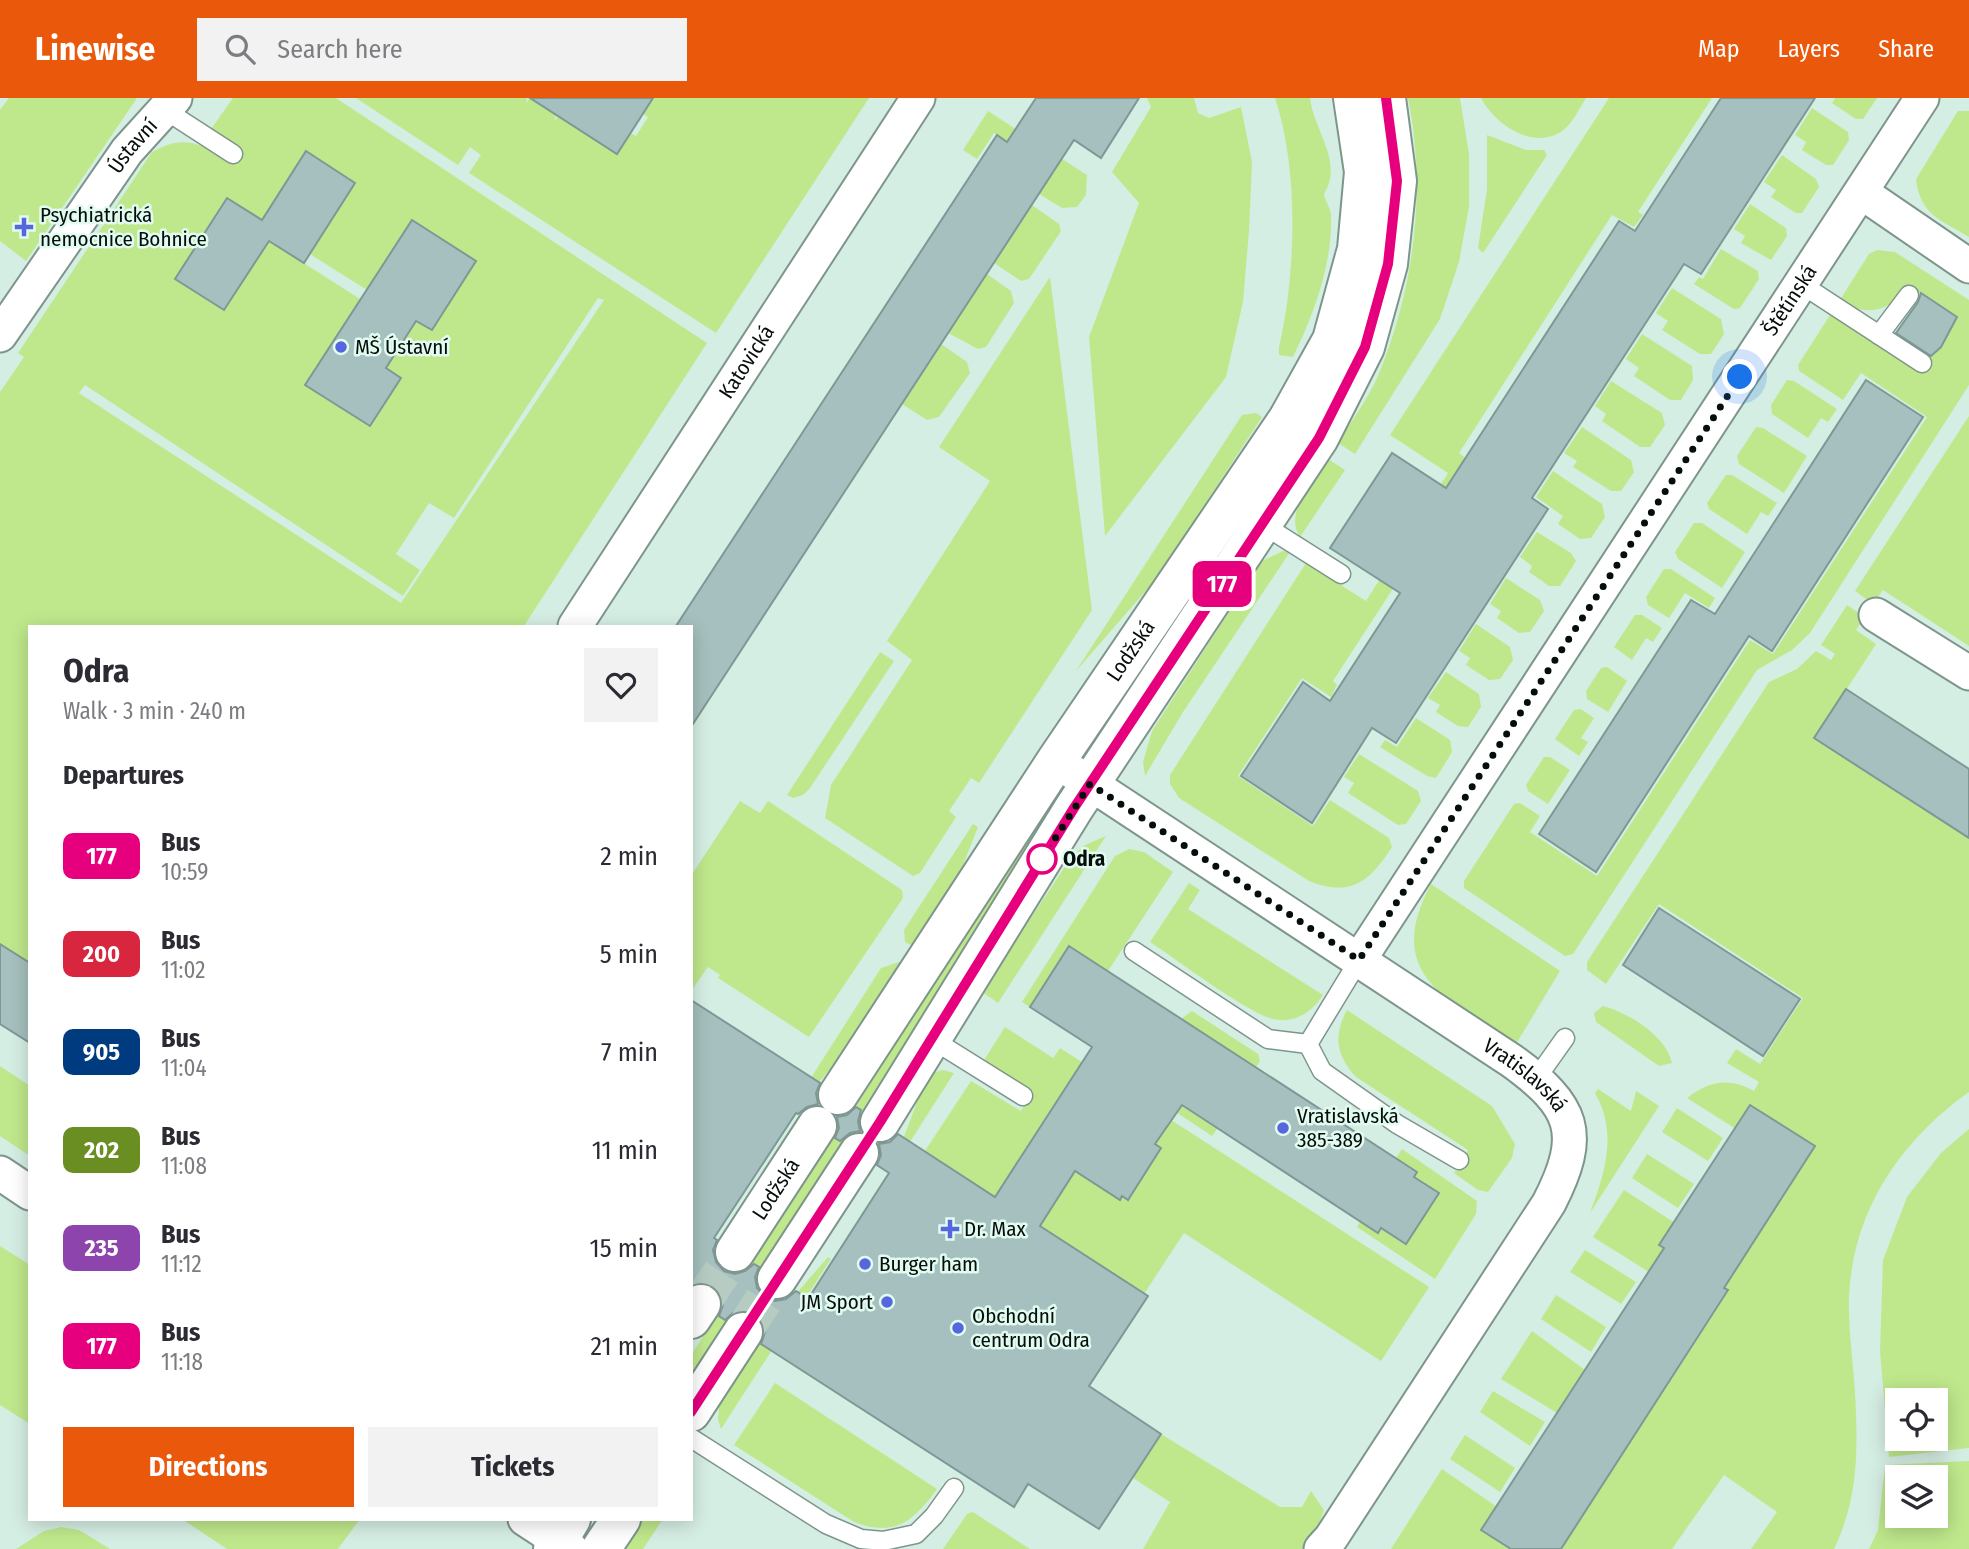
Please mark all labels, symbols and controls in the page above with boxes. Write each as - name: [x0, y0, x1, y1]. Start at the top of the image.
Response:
- search box: [197, 18, 687, 81]
- text: Linewise: [35, 29, 155, 69]
- icon: search: [221, 30, 259, 68]
- text: Search here: [277, 34, 403, 65]
- text: Map: [1698, 35, 1740, 63]
- text: Layers: [1778, 35, 1840, 63]
- text: Share: [1878, 35, 1934, 63]
- street label: Ústavní: [102, 113, 163, 178]
- place label: Psychiatrická nemocnice Bohnice: [40, 202, 207, 252]
- marker: Psychiatrická nemocnice Bohnice: [14, 217, 34, 237]
- street label: Štětínská: [1757, 260, 1822, 341]
- street label: Katovická: [713, 320, 780, 403]
- place label: MŠ Ústavní: [355, 334, 449, 360]
- marker: MŠ Ústavní: [333, 339, 349, 355]
- your location: [1722, 359, 1757, 394]
- line badge: 177: [1182, 561, 1262, 607]
- text: 177: [1207, 570, 1237, 598]
- street label: Lodžská: [1101, 615, 1161, 686]
- button: heart: [584, 648, 658, 722]
- text: Odra: [63, 651, 129, 691]
- text: Walk · 3 min · 240 m: [63, 697, 246, 725]
- text: Departures: [63, 760, 184, 791]
- text: Bus: [161, 827, 200, 858]
- text: 2 min: [600, 841, 658, 872]
- text: 177: [86, 842, 117, 870]
- marker: Odra: [1027, 844, 1057, 874]
- place label: Odra: [1063, 846, 1105, 872]
- text: 10:59: [161, 858, 208, 886]
- text: Bus: [161, 925, 200, 956]
- text: 5 min: [600, 939, 658, 970]
- text: 200: [83, 940, 120, 968]
- text: 11:02: [161, 956, 205, 984]
- text: Bus: [161, 1023, 200, 1054]
- street label: Vratislavská: [1478, 1033, 1573, 1117]
- text: 7 min: [601, 1037, 658, 1068]
- text: 905: [83, 1038, 120, 1066]
- text: 11:04: [161, 1054, 207, 1082]
- place label: Vratislavská 385-389: [1297, 1103, 1399, 1153]
- marker: Vratislavská 385-389: [1275, 1120, 1291, 1136]
- text: Bus: [161, 1121, 200, 1152]
- text: 11 min: [592, 1135, 658, 1166]
- text: 202: [84, 1136, 119, 1164]
- text: 11:08: [161, 1152, 207, 1180]
- street label: Lodžská: [746, 1153, 805, 1225]
- place label: Dr. Max: [964, 1216, 1026, 1242]
- text: Bus: [161, 1219, 200, 1250]
- marker: Dr. Max: [942, 1221, 958, 1237]
- text: 15 min: [590, 1233, 658, 1264]
- text: 235: [84, 1234, 119, 1262]
- text: 11:12: [161, 1250, 202, 1278]
- place label: Burger ham: [879, 1251, 978, 1277]
- marker: Burger ham: [857, 1256, 873, 1272]
- place label: JM Sport: [801, 1289, 873, 1315]
- marker: JM Sport: [879, 1294, 895, 1310]
- place label: Obchodní centrum Odra: [972, 1303, 1090, 1353]
- text: Bus: [161, 1317, 200, 1348]
- marker: Obchodní centrum Odra: [950, 1320, 966, 1336]
- text: 21 min: [591, 1331, 658, 1362]
- text: 177: [86, 1332, 117, 1360]
- text: 11:18: [161, 1348, 203, 1376]
- map controls: [1885, 1388, 1948, 1528]
- button: locate: [1885, 1388, 1948, 1451]
- button: Directions: [63, 1427, 354, 1507]
- button: Tickets: [368, 1427, 658, 1507]
- button: layers: [1885, 1465, 1948, 1528]

